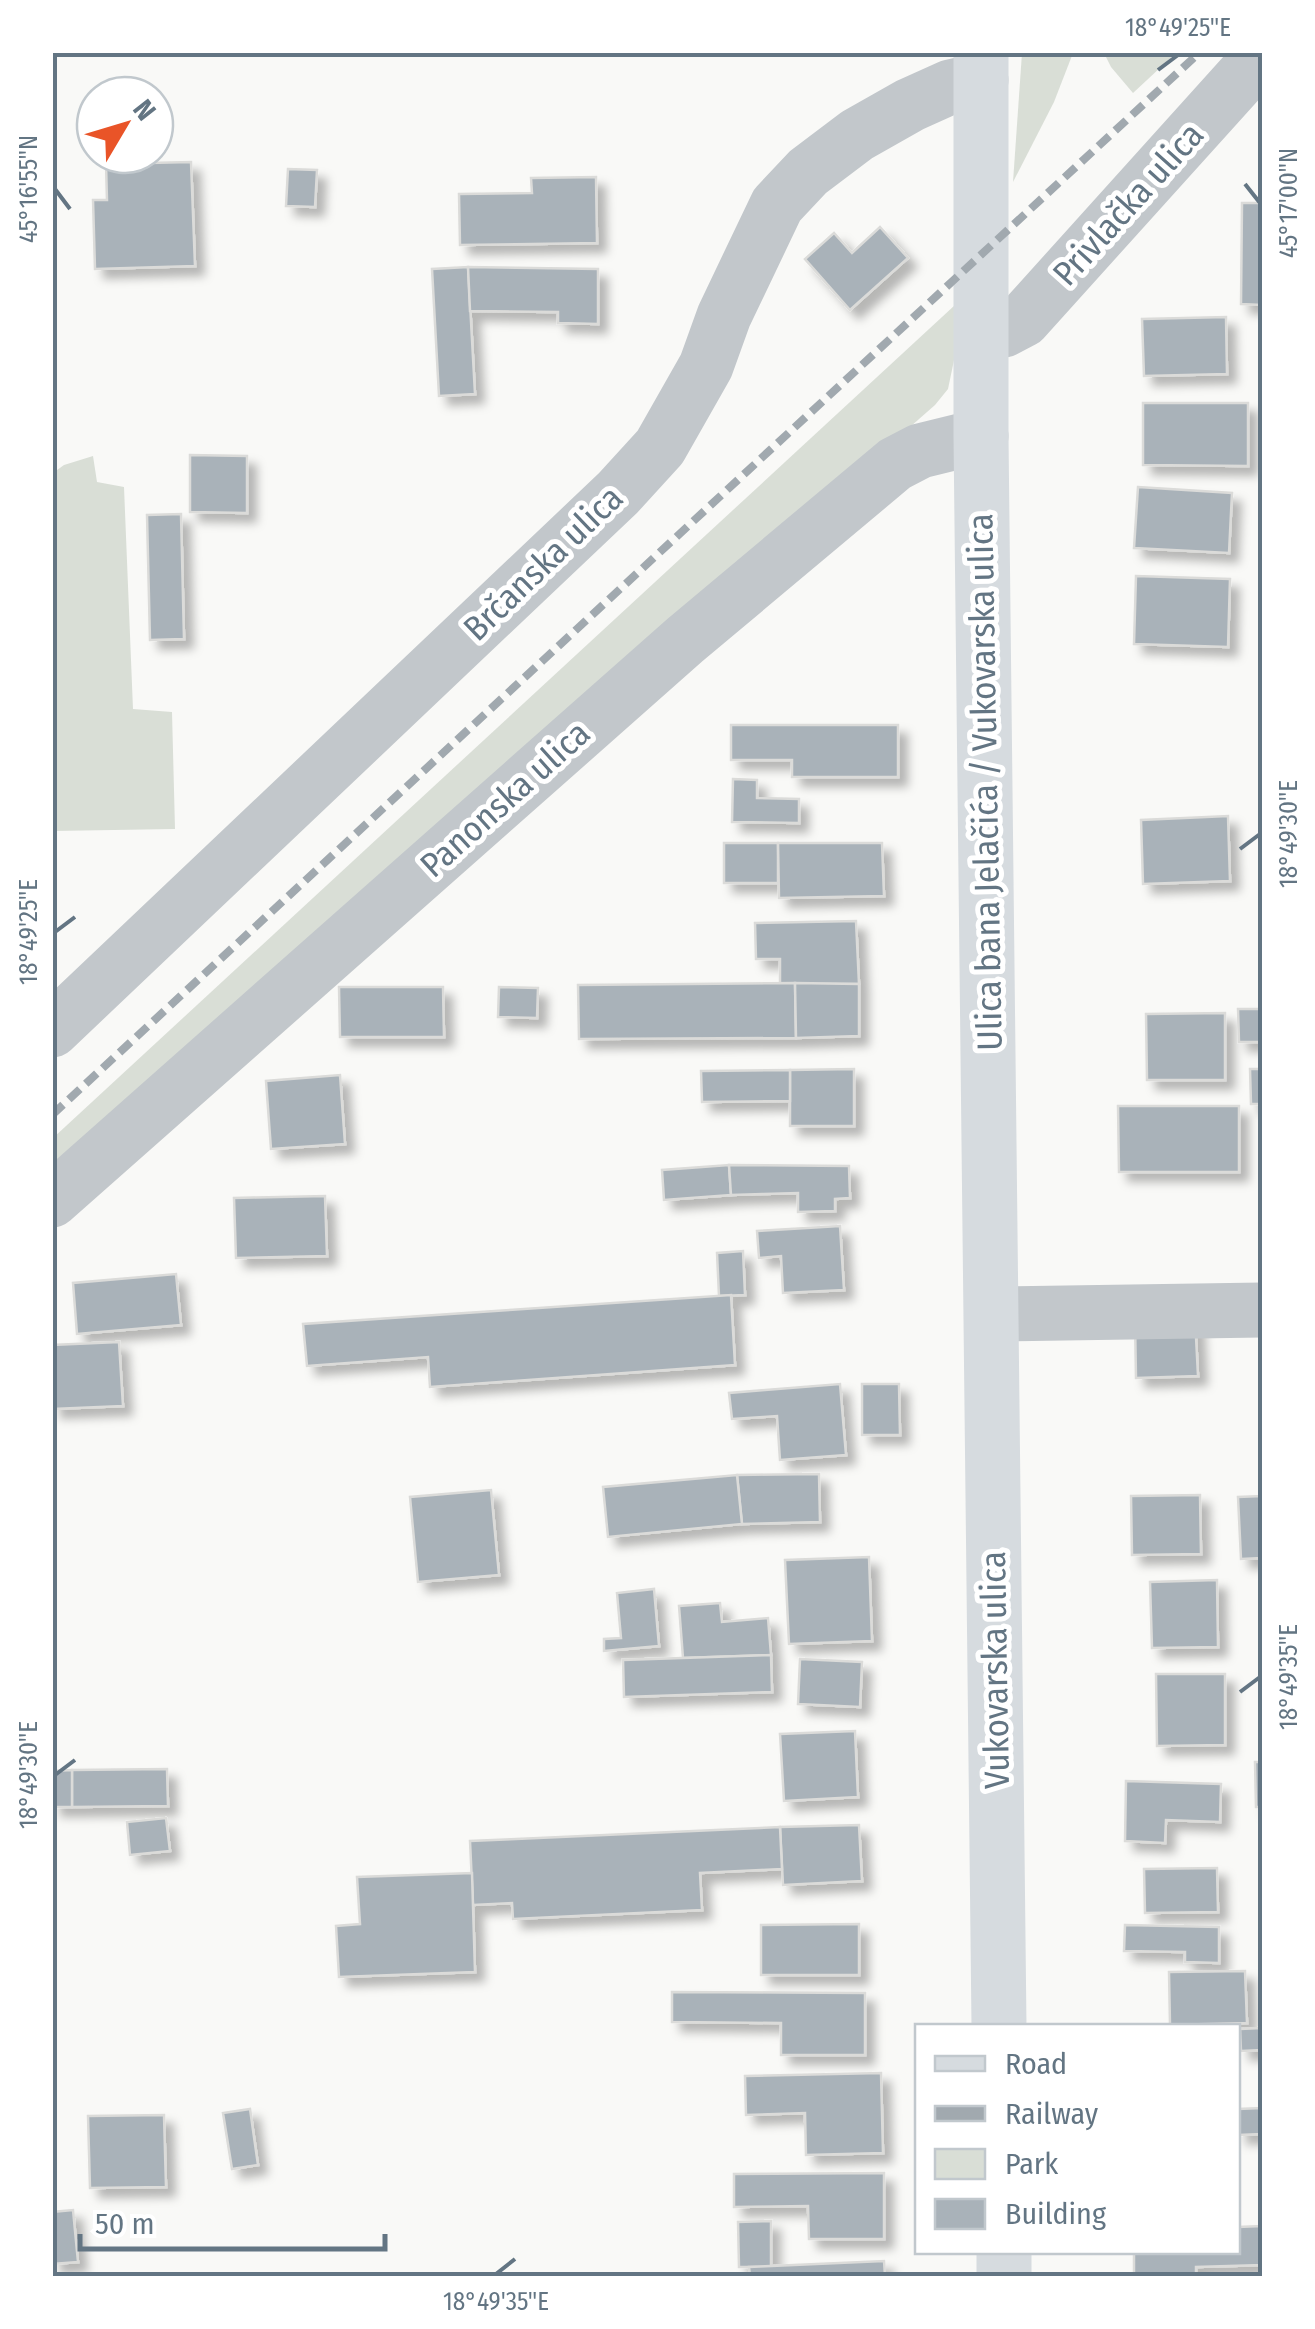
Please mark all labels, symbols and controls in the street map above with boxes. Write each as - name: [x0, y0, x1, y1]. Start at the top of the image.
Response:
- text: 18°49'25"E: [1125, 13, 1231, 43]
- north arrow: [75, 75, 175, 175]
- text: N: [126, 93, 162, 127]
- street label: Privlačka ulica: [1044, 114, 1212, 294]
- text: 45°16'55"N: [14, 135, 44, 243]
- text: 45°17'00"N: [1274, 148, 1304, 258]
- street label: Brčanska ulica: [455, 477, 631, 649]
- street label: Ulica bana Jelačića / Vukovarska ulica: [959, 513, 1011, 1051]
- street label: Panonska ulica: [412, 712, 598, 886]
- text: 18°49'30"E: [1274, 780, 1304, 888]
- text: 18°49'25"E: [14, 879, 44, 985]
- street label: Vukovarska ulica: [972, 1551, 1018, 1789]
- text: 18°49'35"E: [1274, 1624, 1304, 1730]
- text: 18°49'30"E: [14, 1721, 44, 1829]
- legend: [915, 2024, 1240, 2254]
- text: Road: [1005, 2046, 1067, 2082]
- text: Railway: [1005, 2096, 1099, 2132]
- text: Park: [1005, 2146, 1058, 2182]
- scale bar: [80, 2189, 385, 2251]
- text: Building: [1005, 2196, 1107, 2232]
- text: 50 m: [95, 2206, 155, 2242]
- text: 18°49'35"E: [443, 2287, 549, 2317]

